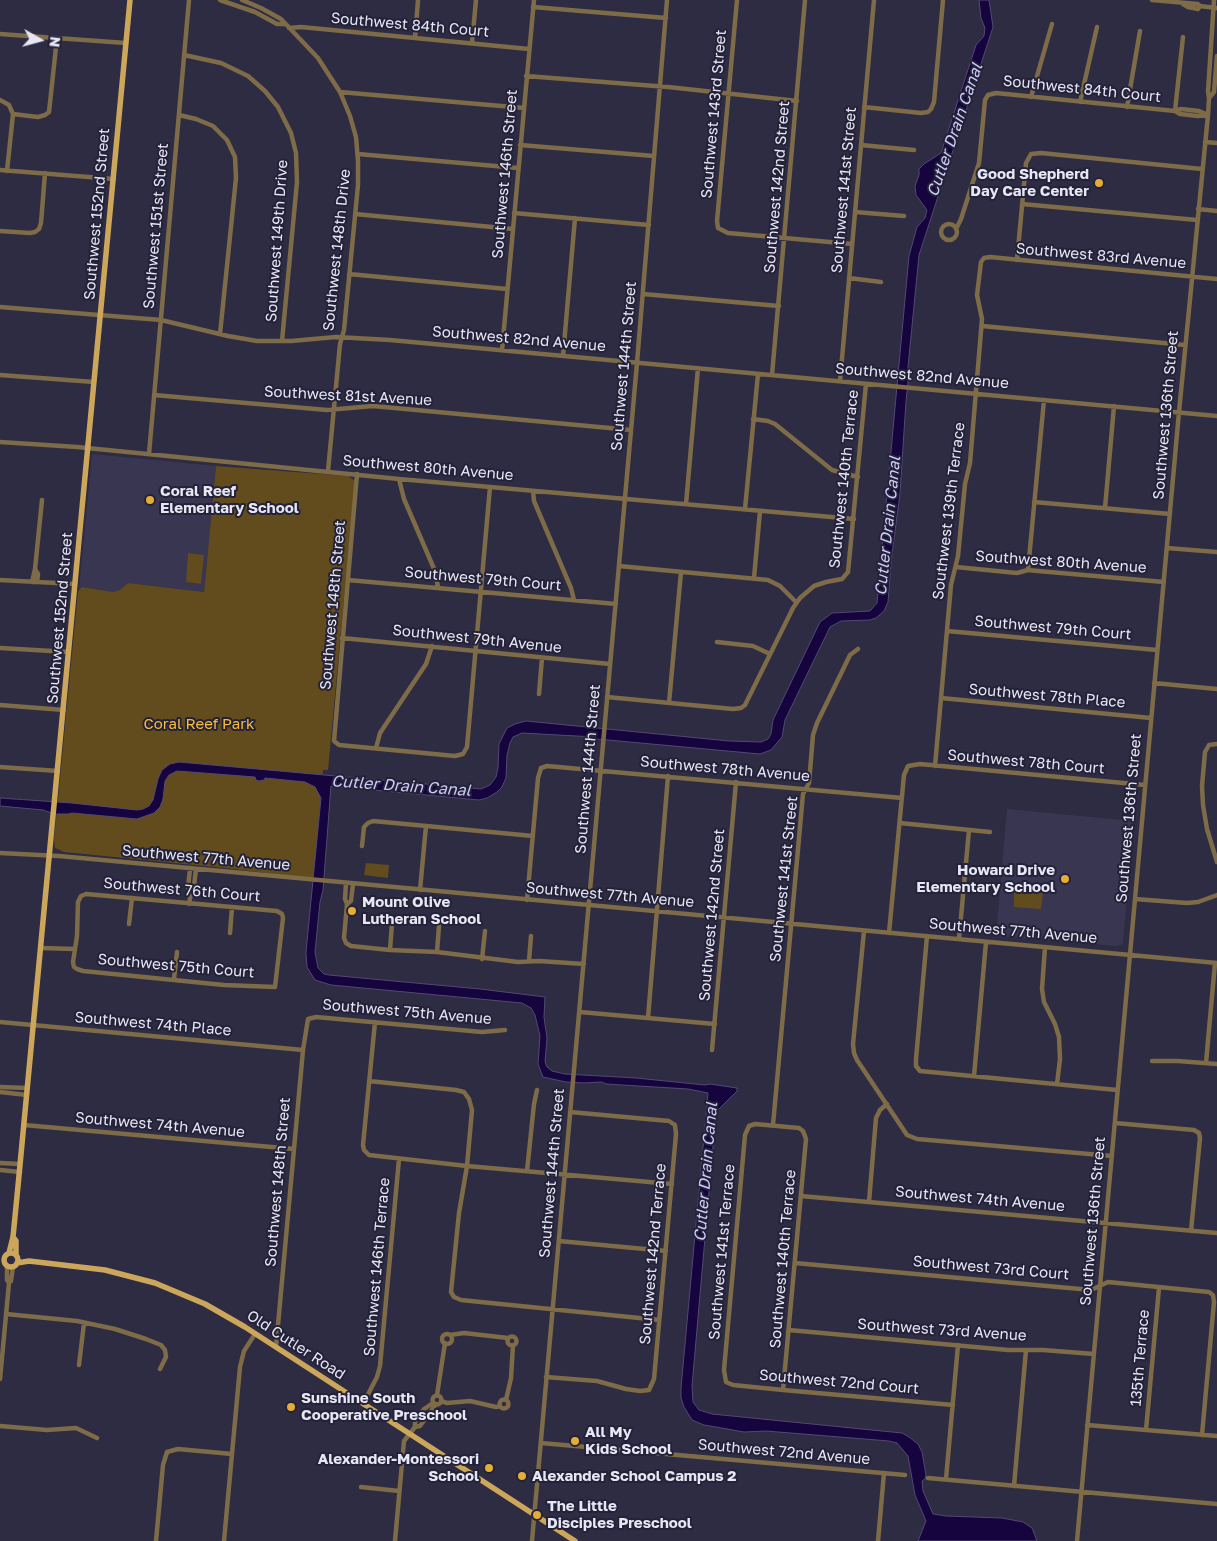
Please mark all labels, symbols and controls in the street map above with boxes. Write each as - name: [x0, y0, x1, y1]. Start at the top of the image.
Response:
- street label: Southwest 84th Court: [330, 9, 490, 41]
- north arrow: [15, 15, 65, 65]
- street label: Southwest 143rd Street: [698, 29, 730, 199]
- text: N: [46, 36, 64, 48]
- water label: Cutler Drain Canal: [923, 61, 987, 199]
- street label: Southwest 84th Court: [1002, 72, 1162, 106]
- street label: Southwest 146th Street: [489, 89, 521, 259]
- street label: Southwest 142nd Street: [761, 100, 793, 274]
- street label: Southwest 141st Street: [828, 106, 860, 274]
- street label: Southwest 152nd Street: [81, 127, 113, 301]
- street label: Southwest 151st Street: [140, 142, 172, 310]
- street label: Southwest 149th Drive: [262, 159, 292, 323]
- place label: Good Shepherd Day Care Center: [970, 165, 1089, 200]
- street label: Southwest 148th Drive: [320, 168, 354, 332]
- marker: Good Shepherd Day Care Center: [1093, 177, 1105, 189]
- street label: Southwest 83rd Avenue: [1015, 240, 1187, 272]
- street label: Southwest 144th Street: [608, 280, 640, 452]
- street label: Southwest 82nd Avenue: [431, 322, 607, 356]
- street label: Southwest 136th Street: [1150, 330, 1182, 500]
- street label: Southwest 82nd Avenue: [834, 359, 1010, 393]
- street label: Southwest 81st Avenue: [264, 383, 432, 409]
- street label: Southwest 140th Terrace: [826, 389, 862, 569]
- street label: Southwest 139th Terrace: [929, 421, 969, 601]
- street label: Southwest 80th Avenue: [342, 452, 514, 484]
- water label: Cutler Drain Canal: [871, 455, 905, 597]
- place label: Coral Reef Elementary School: [160, 482, 299, 517]
- marker: Coral Reef Elementary School: [144, 494, 156, 506]
- street label: Southwest 148th Street: [317, 519, 349, 691]
- street label: Southwest 152nd Street: [44, 531, 76, 705]
- street label: Southwest 80th Avenue: [975, 547, 1147, 577]
- street label: Southwest 79th Court: [404, 563, 562, 595]
- street label: Southwest 79th Court: [974, 612, 1132, 644]
- street label: Southwest 79th Avenue: [391, 621, 563, 657]
- street label: Southwest 78th Place: [968, 680, 1126, 712]
- street label: Southwest 144th Street: [572, 683, 604, 855]
- park label: Coral Reef Park: [144, 715, 254, 733]
- street label: Southwest 136th Street: [1113, 733, 1145, 903]
- street label: Southwest 78th Court: [947, 746, 1105, 778]
- street label: Southwest 78th Avenue: [639, 753, 811, 785]
- water label: Cutler Drain Canal: [331, 772, 471, 800]
- street label: Southwest 141st Street: [766, 795, 802, 963]
- street label: Southwest 142nd Street: [696, 828, 728, 1002]
- street label: Southwest 77th Avenue: [121, 842, 291, 874]
- place label: Howard Drive Elementary School: [916, 861, 1055, 896]
- marker: Howard Drive Elementary School: [1059, 873, 1071, 885]
- street label: Southwest 76th Court: [103, 874, 261, 906]
- street label: Southwest 77th Avenue: [525, 879, 695, 911]
- place label: Mount Olive Lutheran School: [362, 893, 481, 928]
- marker: Mount Olive Lutheran School: [346, 905, 358, 917]
- street label: Southwest 77th Avenue: [928, 915, 1098, 947]
- street label: Southwest 75th Court: [97, 950, 255, 982]
- street label: Southwest 75th Avenue: [322, 996, 492, 1028]
- street label: Southwest 74th Place: [74, 1008, 232, 1040]
- street label: Southwest 144th Street: [536, 1087, 568, 1259]
- street label: Southwest 148th Street: [262, 1096, 294, 1268]
- water label: Cutler Drain Canal: [690, 1102, 722, 1242]
- street label: Southwest 74th Avenue: [74, 1109, 246, 1141]
- street label: Southwest 136th Street: [1077, 1136, 1109, 1306]
- street label: Southwest 142nd Terrace: [636, 1163, 670, 1345]
- street label: Southwest 141st Terrace: [705, 1164, 739, 1340]
- street label: Southwest 140th Terrace: [766, 1169, 800, 1349]
- street label: Southwest 146th Terrace: [360, 1177, 394, 1357]
- street label: Southwest 74th Avenue: [894, 1183, 1066, 1215]
- street label: Southwest 73rd Court: [912, 1252, 1070, 1284]
- street label: Old Cutler Road: [243, 1306, 349, 1384]
- street label: 135th Terrace: [1127, 1309, 1153, 1407]
- street label: Southwest 73rd Avenue: [857, 1315, 1027, 1345]
- street label: Southwest 72nd Court: [758, 1366, 920, 1398]
- place label: Sunshine South Cooperative Preschool: [301, 1389, 467, 1424]
- marker: Sunshine South Cooperative Preschool: [285, 1401, 297, 1413]
- place label: All My Kids School: [585, 1423, 672, 1458]
- marker: All My Kids School: [569, 1435, 581, 1447]
- street label: Southwest 72nd Avenue: [697, 1435, 871, 1469]
- place label: Alexander-Montessori School: [318, 1450, 479, 1485]
- marker: Alexander-Montessori School: [483, 1462, 495, 1474]
- place label: Alexander School Campus 2: [532, 1467, 736, 1485]
- marker: Alexander School Campus 2: [516, 1470, 528, 1482]
- place label: The Little Disciples Preschool: [547, 1497, 692, 1532]
- marker: The Little Disciples Preschool: [531, 1509, 543, 1521]

